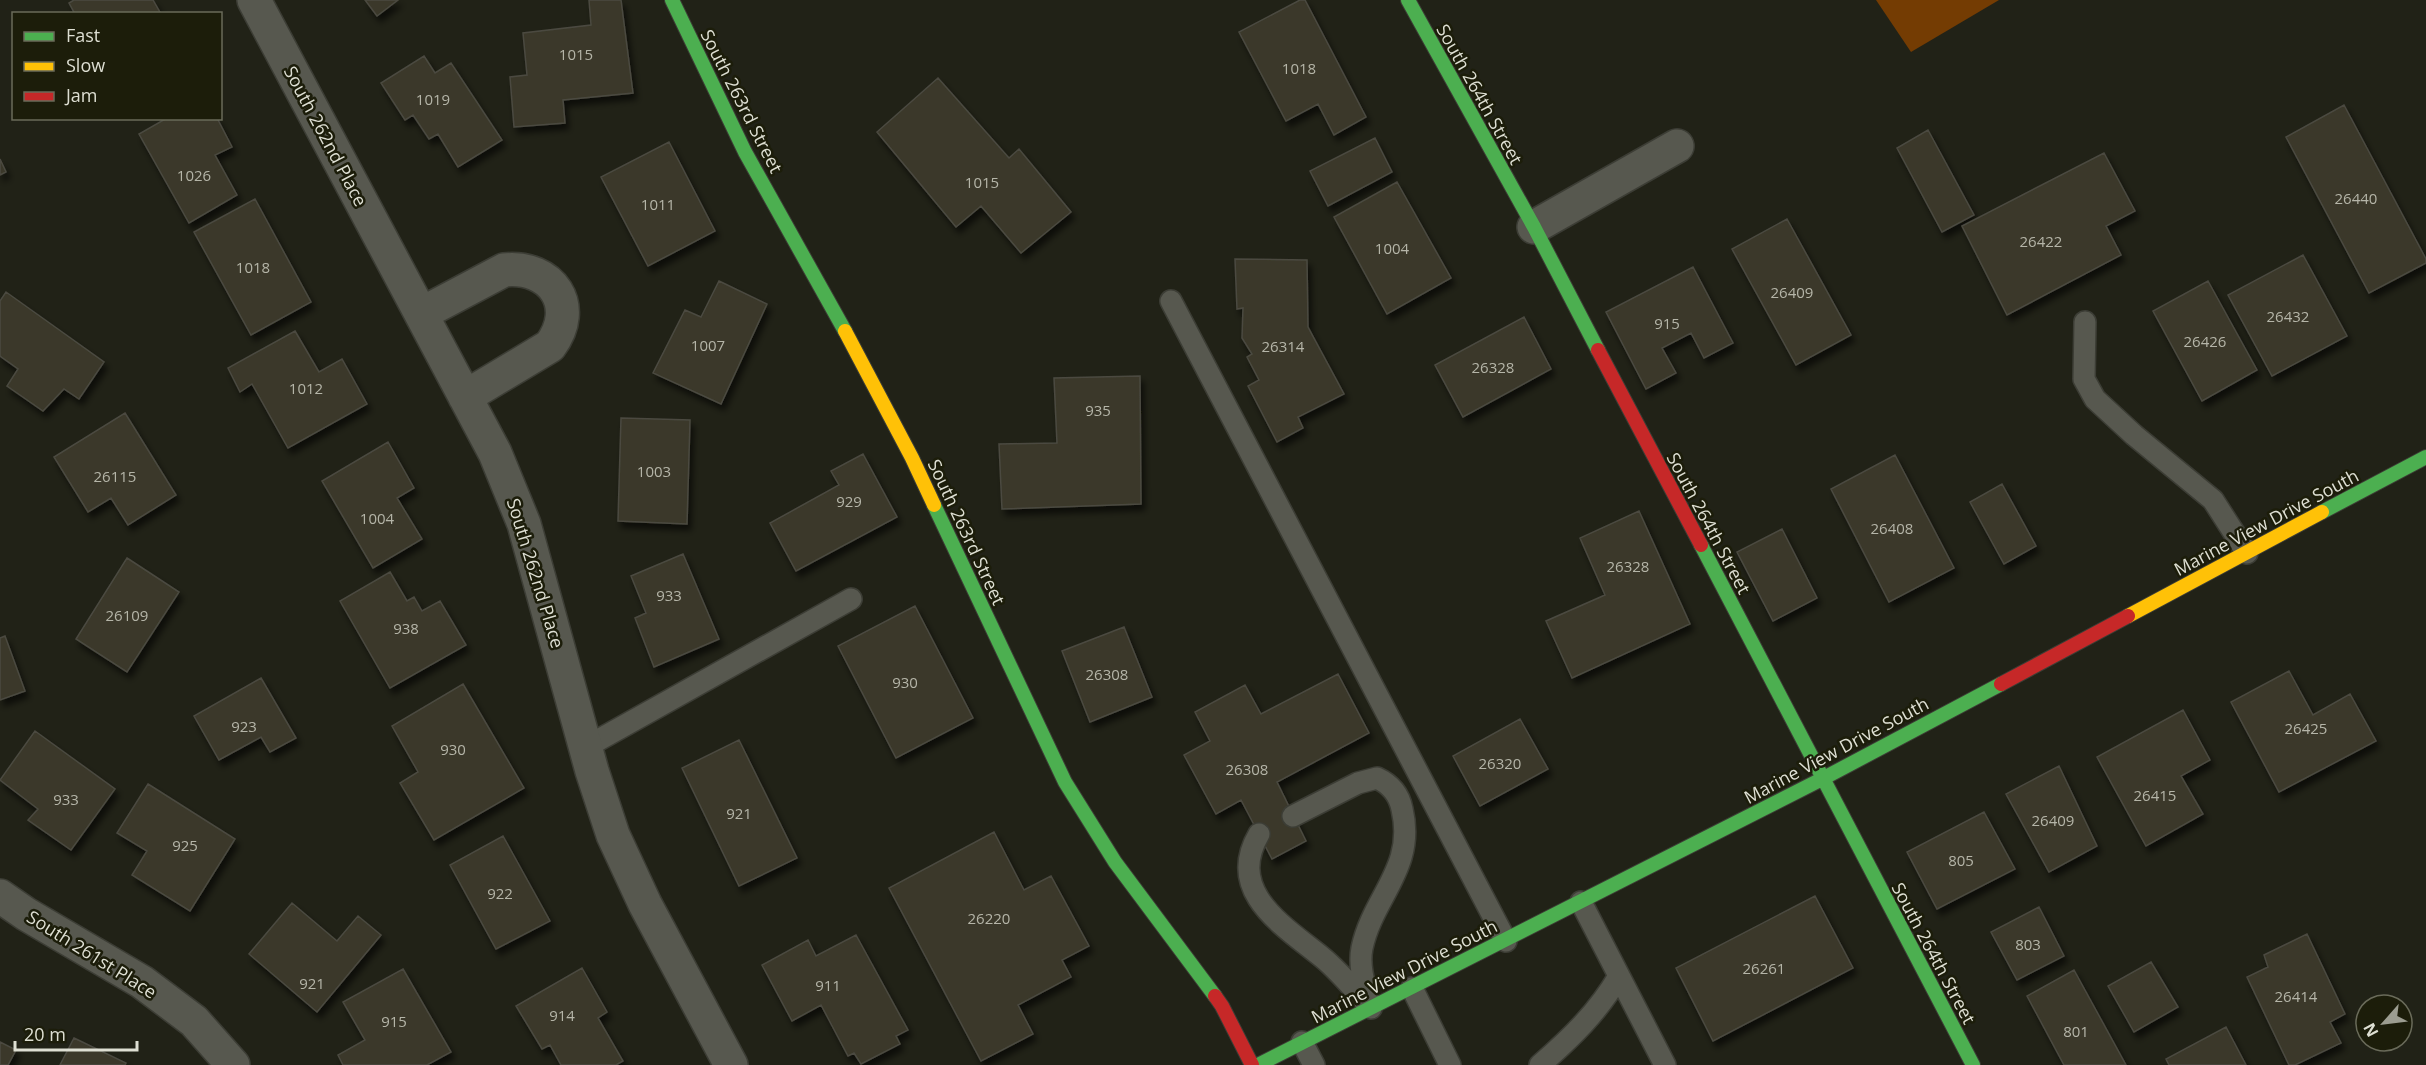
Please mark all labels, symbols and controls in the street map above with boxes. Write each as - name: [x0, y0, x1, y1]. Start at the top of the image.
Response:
- legend: [12, 12, 222, 120]
- street label: South 264th Street: [1431, 19, 1529, 169]
- text: Fast: [66, 23, 100, 47]
- street label: South 263rd Street: [695, 25, 789, 177]
- house number: 1015: [559, 44, 593, 64]
- text: Slow: [66, 53, 105, 77]
- house number: 1018: [1282, 58, 1316, 78]
- street label: South 262nd Place: [279, 62, 373, 210]
- text: Jam: [64, 83, 98, 107]
- house number: 1019: [416, 89, 450, 109]
- house number: 1026: [177, 165, 211, 185]
- house number: 1015: [965, 172, 999, 192]
- house number: 26440: [2335, 188, 2377, 208]
- house number: 1011: [641, 194, 675, 214]
- house number: 26422: [2020, 231, 2062, 251]
- house number: 1004: [1375, 238, 1410, 258]
- house number: 1018: [236, 257, 270, 277]
- house number: 26409: [1771, 282, 1813, 302]
- house number: 26432: [2267, 306, 2309, 326]
- house number: 915: [1654, 313, 1680, 333]
- house number: 26426: [2184, 331, 2226, 351]
- house number: 1007: [691, 335, 725, 355]
- house number: 26314: [1262, 336, 1305, 356]
- house number: 26328: [1472, 357, 1514, 377]
- house number: 1012: [289, 378, 323, 398]
- house number: 935: [1085, 400, 1111, 420]
- street label: South 264th Street: [1662, 448, 1756, 598]
- street label: South 263rd Street: [923, 455, 1011, 609]
- house number: 1003: [637, 461, 671, 481]
- street label: Marine View Drive South: [2169, 463, 2363, 581]
- house number: 26115: [94, 466, 136, 486]
- house number: 929: [836, 491, 862, 511]
- street label: South 262nd Place: [502, 495, 570, 651]
- house number: 1004: [360, 508, 395, 528]
- house number: 26408: [1871, 518, 1913, 538]
- house number: 26328: [1607, 556, 1649, 576]
- house number: 933: [656, 585, 682, 605]
- house number: 26109: [106, 605, 148, 625]
- house number: 938: [393, 618, 419, 638]
- house number: 26308: [1086, 664, 1128, 684]
- house number: 930: [892, 672, 918, 692]
- street label: Marine View Drive South: [1739, 691, 1933, 809]
- house number: 923: [231, 716, 257, 736]
- house number: 26425: [2285, 718, 2327, 738]
- house number: 930: [440, 739, 466, 759]
- house number: 26320: [1479, 753, 1521, 773]
- house number: 26308: [1226, 759, 1268, 779]
- house number: 26415: [2134, 785, 2176, 805]
- house number: 933: [53, 789, 79, 809]
- house number: 921: [726, 803, 752, 823]
- house number: 26409: [2032, 810, 2074, 830]
- house number: 925: [172, 835, 198, 855]
- house number: 805: [1948, 850, 1974, 870]
- street label: South 264th Street: [1887, 878, 1981, 1028]
- house number: 922: [487, 883, 513, 903]
- street label: South 261st Place: [23, 904, 161, 1004]
- house number: 26220: [968, 908, 1010, 928]
- street label: Marine View Drive South: [1307, 914, 1501, 1028]
- house number: 803: [2015, 934, 2041, 954]
- house number: 26261: [1743, 958, 1785, 978]
- house number: 921: [299, 973, 325, 993]
- house number: 911: [815, 975, 841, 995]
- house number: 26414: [2275, 986, 2318, 1006]
- north arrow: [2354, 993, 2414, 1053]
- house number: 914: [549, 1005, 575, 1025]
- house number: 915: [381, 1011, 407, 1031]
- scale bar: [15, 1014, 136, 1052]
- text: N: [2358, 1019, 2384, 1041]
- house number: 801: [2063, 1021, 2089, 1041]
- text: 20 m: [24, 1022, 66, 1046]

